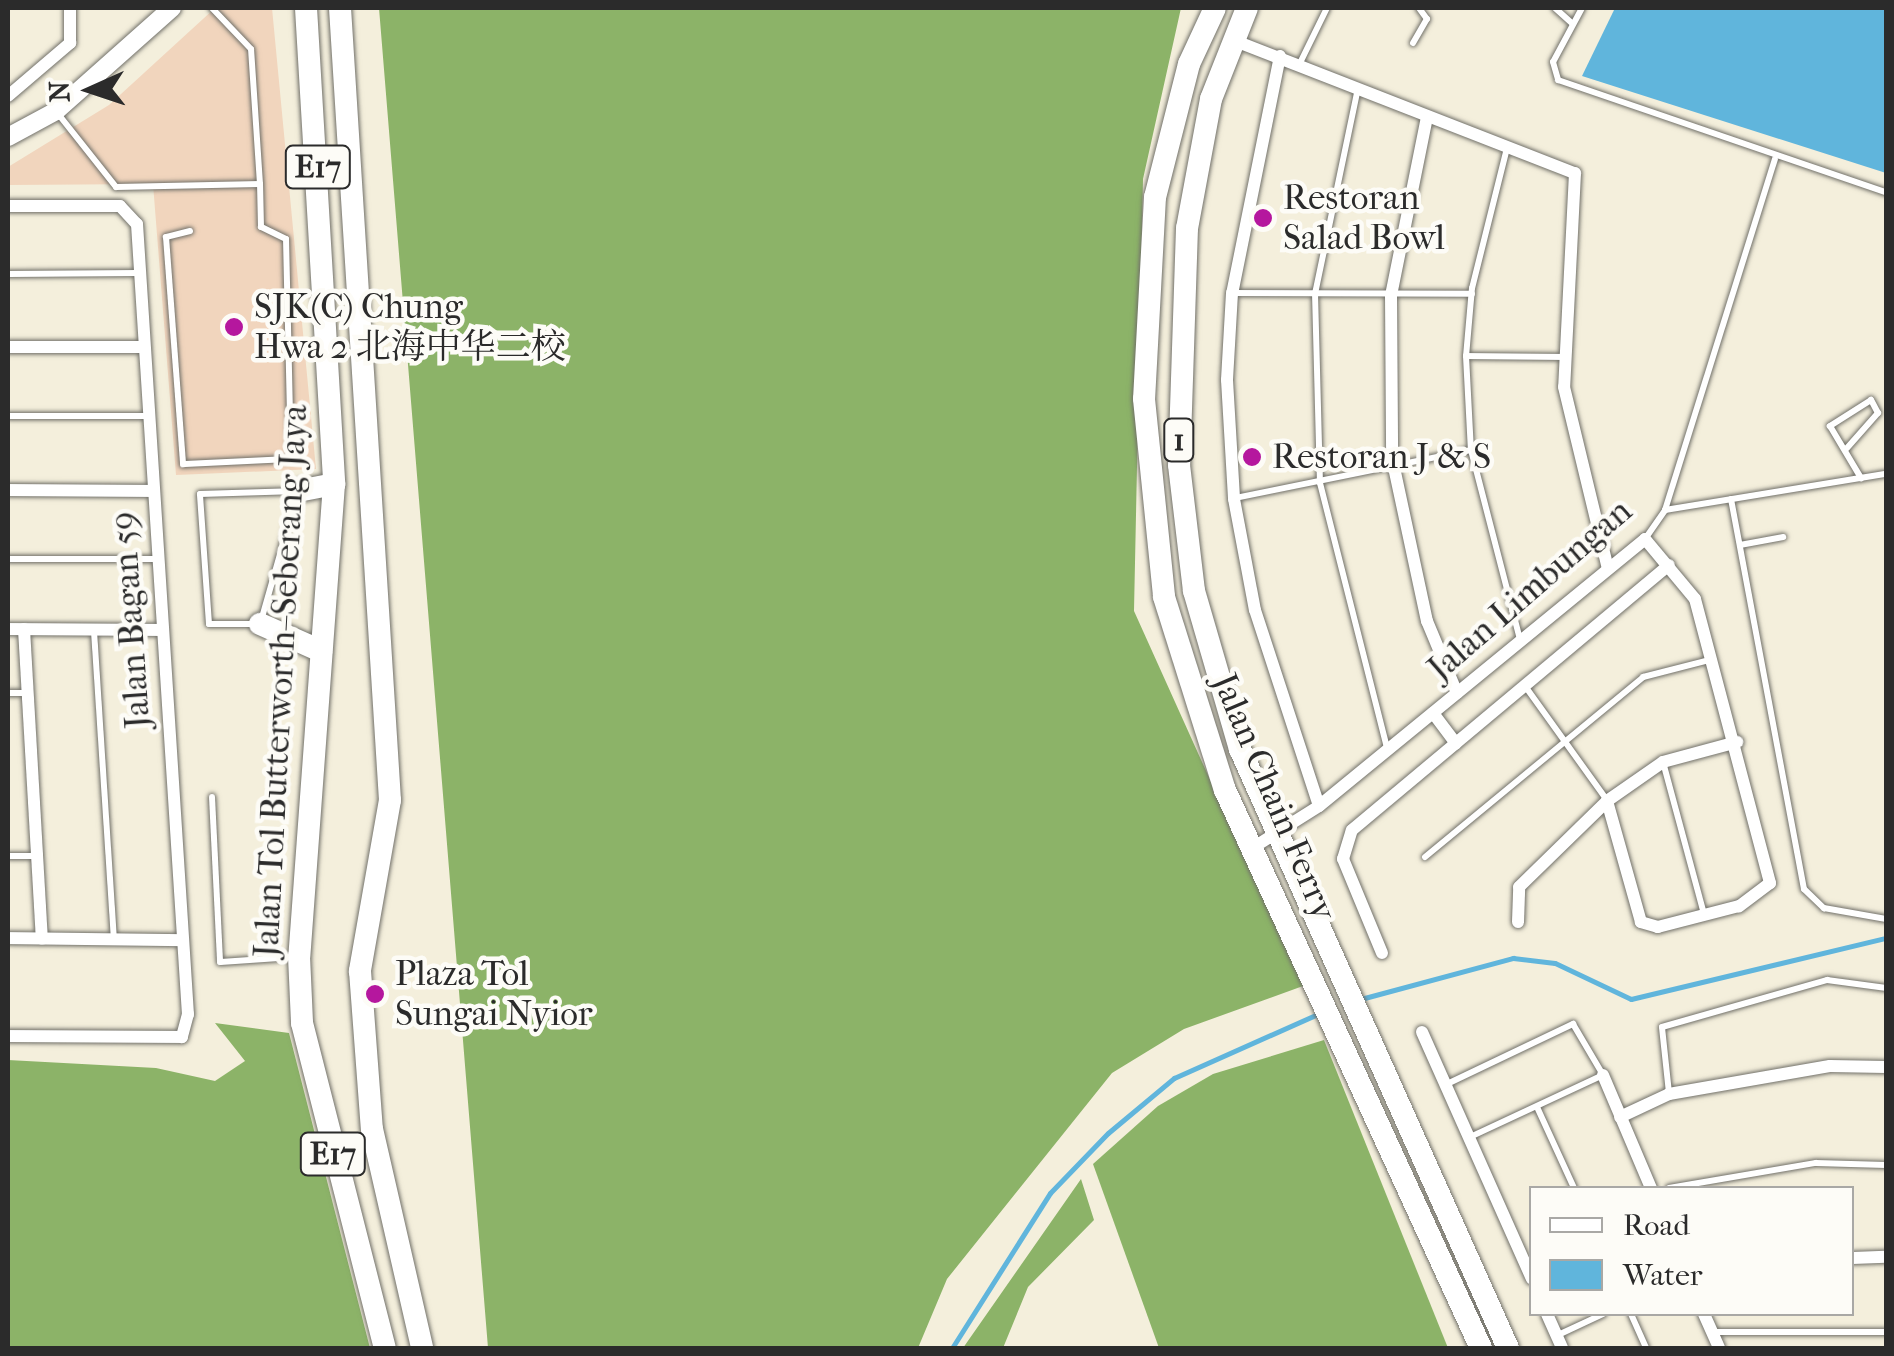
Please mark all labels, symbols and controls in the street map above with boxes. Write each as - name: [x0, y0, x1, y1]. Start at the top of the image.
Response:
- north arrow: [40, 40, 140, 140]
- text: N: [43, 80, 77, 103]
- road number: E17: [283, 140, 353, 194]
- place label: Restoran Salad Bowl: [1283, 177, 1445, 259]
- marker: Restoran Salad Bowl: [1252, 207, 1274, 229]
- place label: SJK(C) Chung Hwa 2 北海中华二校: [254, 286, 566, 368]
- marker: SJK(C) Chung Hwa 2 北海中华二校: [223, 316, 245, 338]
- street label: Jalan Tol Butterworth–Seberang Jaya: [246, 404, 316, 958]
- road number: 1: [1162, 413, 1196, 467]
- place label: Restoran J & S: [1272, 436, 1491, 478]
- marker: Restoran J & S: [1241, 446, 1263, 468]
- street label: Jalan Limbungan: [1420, 490, 1640, 690]
- street label: Jalan Bagan 59: [102, 510, 160, 730]
- street label: Jalan Chain Ferry: [1203, 667, 1345, 927]
- place label: Plaza Tol Sungai Nyior: [395, 953, 593, 1035]
- marker: Plaza Tol Sungai Nyior: [364, 983, 386, 1005]
- road number: E17: [298, 1127, 368, 1181]
- legend: [1529, 1186, 1854, 1316]
- text: Road: [1623, 1208, 1690, 1243]
- text: Water: [1623, 1258, 1703, 1293]

